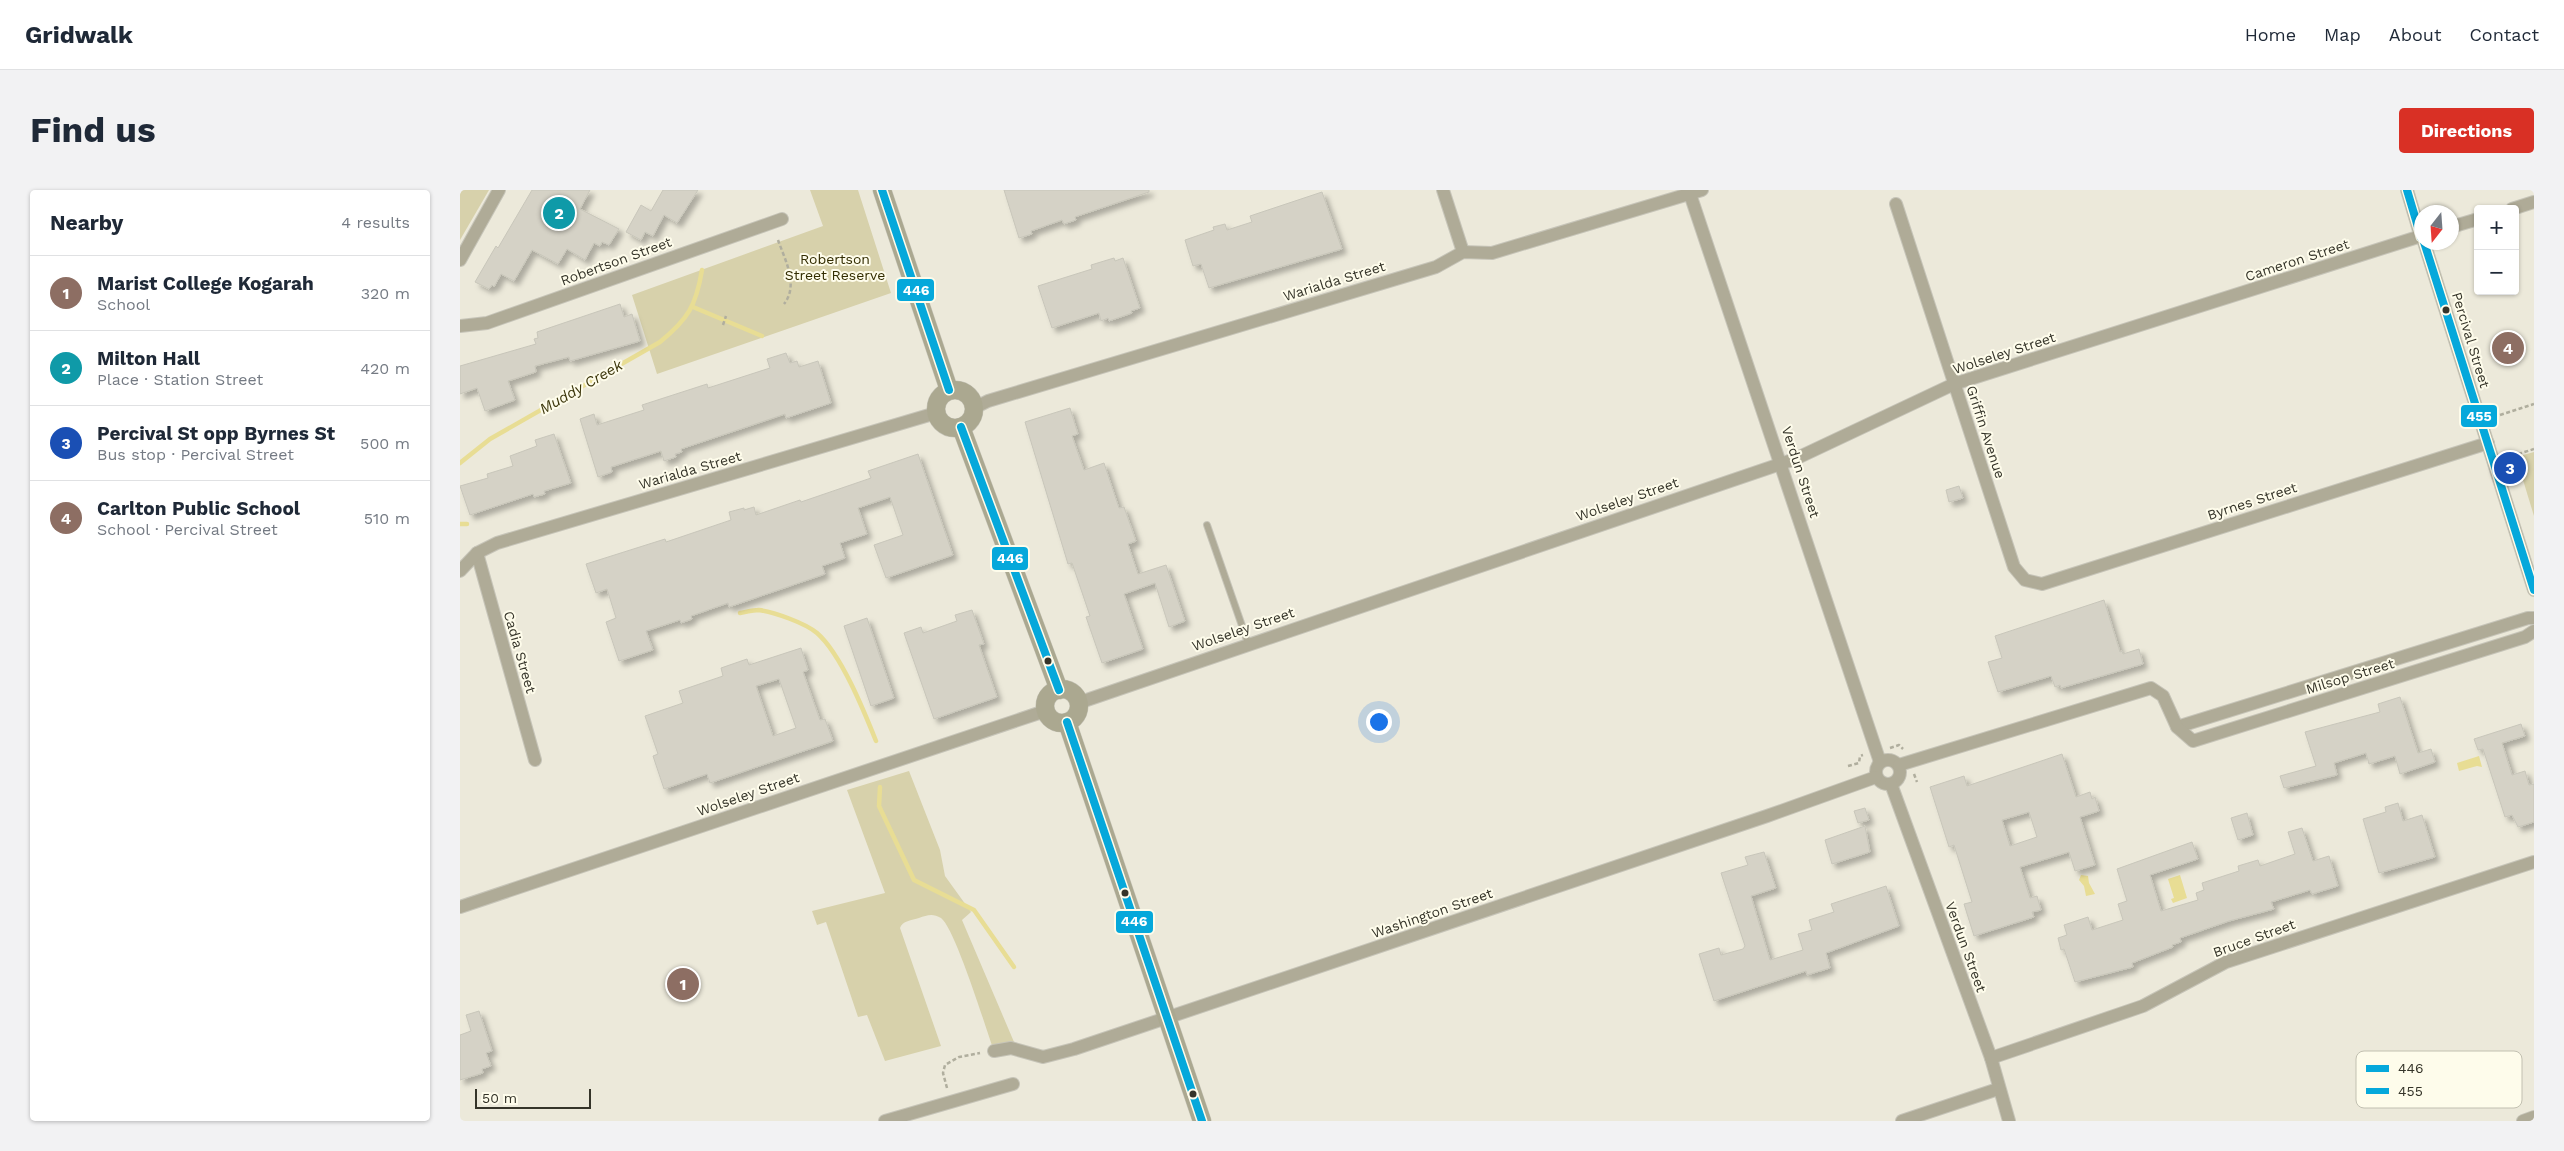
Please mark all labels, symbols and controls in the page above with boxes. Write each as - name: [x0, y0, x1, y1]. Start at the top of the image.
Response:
- text: Gridwalk: [25, 21, 133, 49]
- text: Home: [2245, 24, 2296, 45]
- text: Map: [2324, 24, 2361, 45]
- text: About: [2389, 24, 2441, 45]
- text: Contact: [2469, 24, 2539, 45]
- button: Directions: [2399, 108, 2534, 153]
- text: Find us: [30, 109, 156, 151]
- pin: 2: [543, 194, 575, 232]
- north arrow: [2414, 205, 2459, 250]
- map controls: [2474, 205, 2519, 295]
- button: +: [2474, 205, 2519, 250]
- text: Nearby: [50, 210, 123, 235]
- text: 4 results: [341, 213, 410, 232]
- street label: Robertson Street: [558, 233, 674, 288]
- street label: Cameron Street: [2243, 236, 2351, 284]
- button: −: [2474, 250, 2519, 295]
- park label: Robertson Street Reserve: [785, 251, 885, 283]
- street label: Warialda Street: [1281, 258, 1387, 304]
- text: Marist College Kogarah: [97, 272, 314, 295]
- line badge: 446: [896, 278, 935, 302]
- text: 446: [903, 282, 930, 298]
- text: 1: [63, 284, 69, 303]
- text: 320 m: [361, 284, 410, 303]
- street label: Percival Street: [2449, 290, 2493, 390]
- text: School: [97, 295, 150, 314]
- unlabelled marker: [2441, 305, 2451, 315]
- street label: Wolseley Street: [1951, 329, 2057, 377]
- pin: 4: [2492, 329, 2524, 367]
- text: Milton Hall: [97, 347, 200, 370]
- water label: Muddy Creek: [536, 356, 627, 418]
- text: 2: [61, 359, 71, 378]
- text: 420 m: [360, 359, 410, 378]
- text: Place · Station Street: [97, 370, 263, 389]
- street label: Griffin Avenue: [1963, 384, 2009, 480]
- line badge: 455: [2460, 404, 2498, 428]
- text: 455: [2466, 408, 2492, 424]
- text: Percival St opp Byrnes St: [97, 422, 335, 445]
- street label: Verdun Street: [1779, 424, 1823, 520]
- text: 3: [61, 434, 71, 453]
- text: 500 m: [360, 434, 410, 453]
- text: Bus stop · Percival Street: [97, 445, 294, 464]
- street label: Warialda Street: [637, 448, 743, 492]
- pin: 3: [2494, 449, 2526, 487]
- street label: Wolseley Street: [1574, 474, 1680, 524]
- street label: Byrnes Street: [2205, 479, 2299, 523]
- text: Carlton Public School: [97, 497, 300, 520]
- text: 4: [61, 509, 71, 528]
- text: 510 m: [364, 509, 410, 528]
- text: School · Percival Street: [97, 520, 278, 539]
- line badge: 446: [991, 546, 1029, 571]
- text: 446: [997, 550, 1024, 566]
- street label: Wolseley Street: [1190, 604, 1296, 654]
- street label: Cadia Street: [501, 609, 539, 695]
- street label: Milsop Street: [2304, 655, 2396, 697]
- unlabelled marker: [1043, 656, 1053, 666]
- your location: [1366, 709, 1392, 735]
- street label: Wolseley Street: [695, 769, 801, 819]
- street label: Washington Street: [1370, 885, 1495, 941]
- unlabelled marker: [1120, 888, 1130, 898]
- street label: Verdun Street: [1942, 900, 1990, 994]
- line badge: 446: [1115, 910, 1154, 934]
- text: 446: [1121, 913, 1148, 929]
- street label: Bruce Street: [2211, 916, 2297, 960]
- pin: 1: [667, 965, 699, 1003]
- legend: [2356, 1051, 2522, 1108]
- text: 446: [2398, 1060, 2424, 1076]
- text: 455: [2398, 1083, 2423, 1099]
- scale bar: [475, 1086, 591, 1109]
- unlabelled marker: [1188, 1089, 1198, 1099]
- text: 50 m: [482, 1090, 517, 1106]

